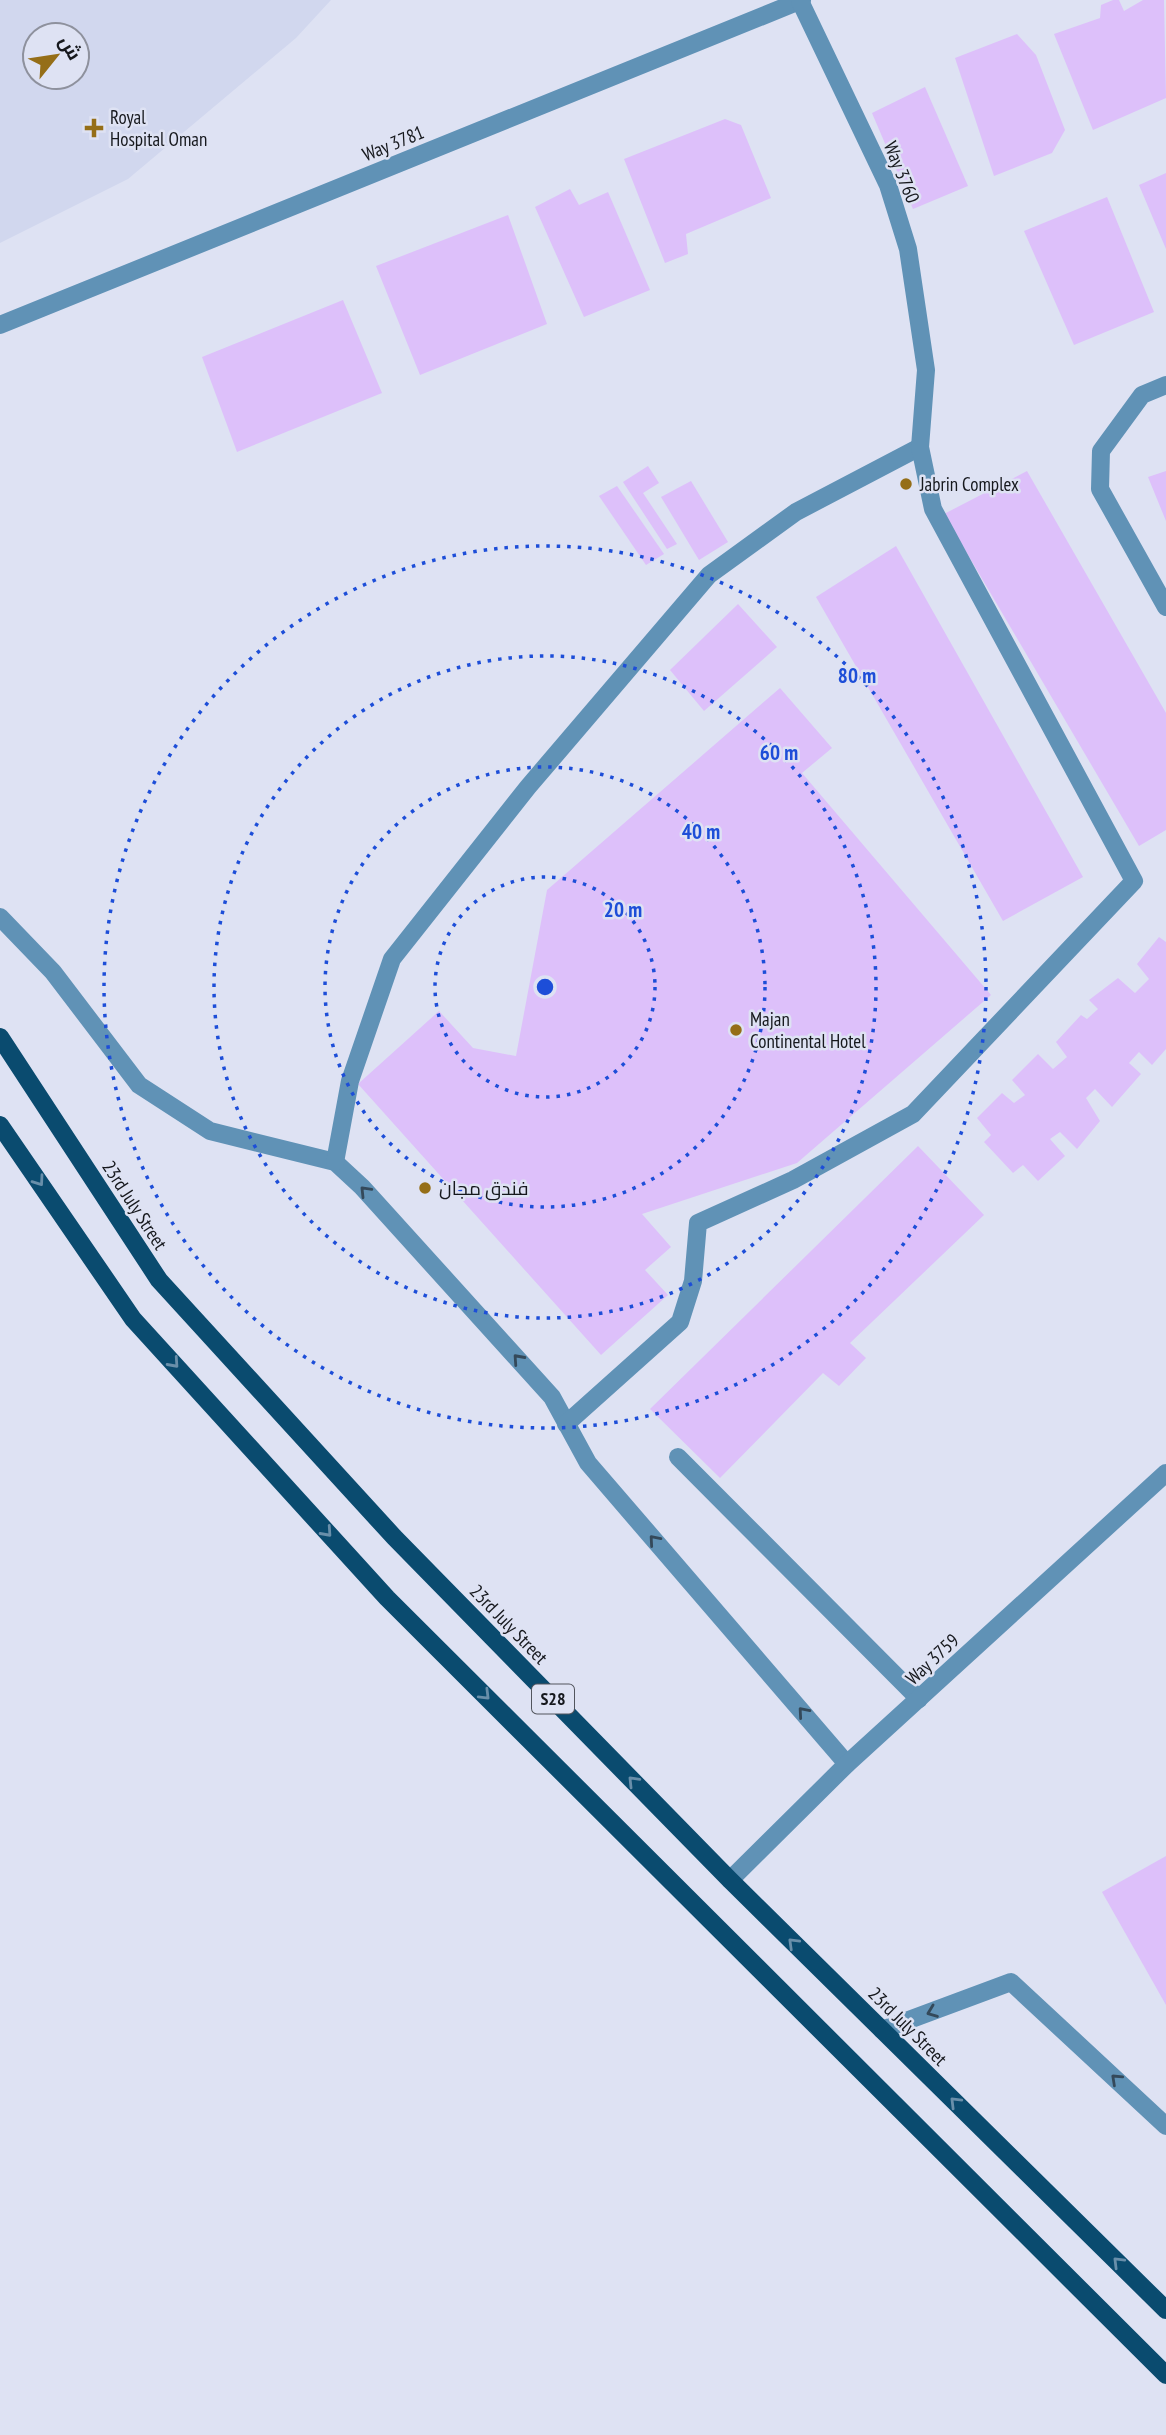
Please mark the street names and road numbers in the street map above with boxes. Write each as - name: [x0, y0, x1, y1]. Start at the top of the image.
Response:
- street label: Way 3781: [359, 120, 427, 166]
- street label: Way 3760: [879, 138, 925, 206]
- street label: 23rd July Street: [97, 1156, 173, 1255]
- street label: 23rd July Street: [465, 1579, 554, 1669]
- street label: Way 3759: [900, 1628, 964, 1690]
- road number: S28: [532, 1684, 574, 1714]
- street label: 23rd July Street: [864, 1982, 953, 2071]

